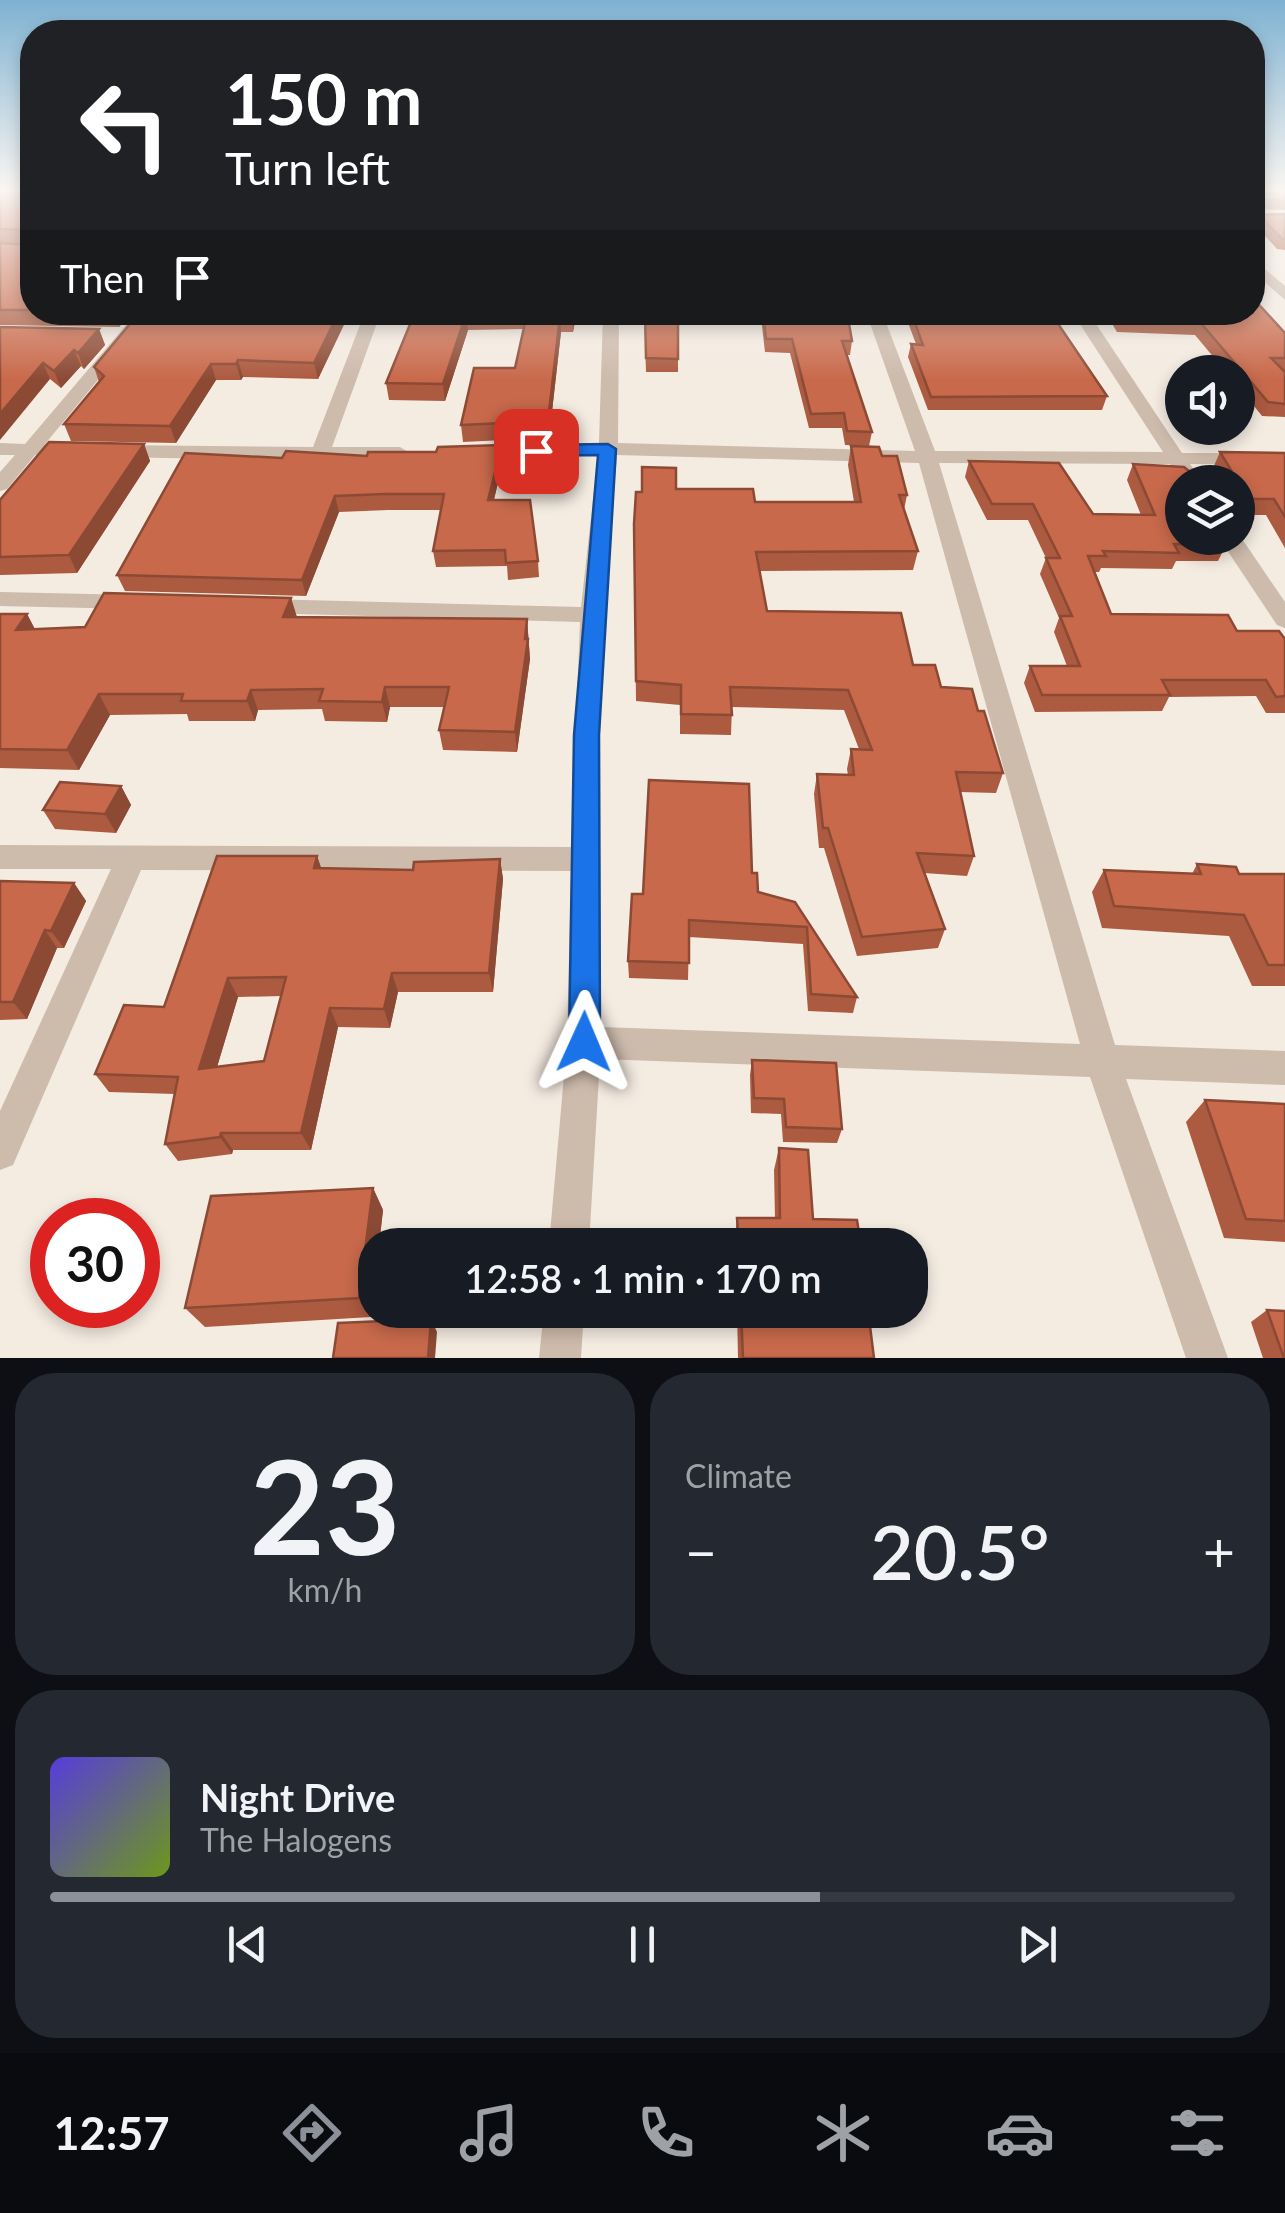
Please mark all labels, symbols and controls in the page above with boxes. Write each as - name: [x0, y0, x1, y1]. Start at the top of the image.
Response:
- text: 150 m: [225, 56, 422, 140]
- icon: left: [60, 60, 190, 190]
- text: Turn left: [225, 141, 390, 195]
- icon: arrive: [165, 250, 220, 305]
- text: Then: [60, 255, 145, 301]
- map controls: [1165, 355, 1255, 555]
- button: sound: [1165, 355, 1255, 445]
- pin: [494, 409, 579, 494]
- icon: arrive: [509, 424, 564, 479]
- button: layers: [1165, 465, 1255, 555]
- position arrow: [532, 990, 636, 1094]
- speed limit sign: 30: [30, 1198, 160, 1328]
- text: 12:58 · 1 min · 170 m: [465, 1255, 821, 1301]
- text: 23: [250, 1427, 400, 1583]
- text: Climate: [685, 1456, 792, 1495]
- text: 20.5°: [870, 1506, 1050, 1596]
- text: −: [685, 1518, 717, 1584]
- text: +: [1203, 1518, 1235, 1584]
- text: km/h: [288, 1570, 362, 1609]
- text: Night Drive: [200, 1774, 395, 1820]
- text: The Halogens: [200, 1820, 392, 1859]
- icon: previous: [220, 1917, 275, 1972]
- icon: pause: [615, 1917, 670, 1972]
- icon: next: [1010, 1917, 1065, 1972]
- icon: directions: [277, 2098, 347, 2168]
- icon: music: [454, 2098, 524, 2168]
- icon: phone: [631, 2098, 701, 2168]
- icon: climate: [808, 2098, 878, 2168]
- icon: car: [985, 2098, 1055, 2168]
- icon: filters: [1162, 2098, 1232, 2168]
- text: 12:57: [54, 2106, 170, 2160]

